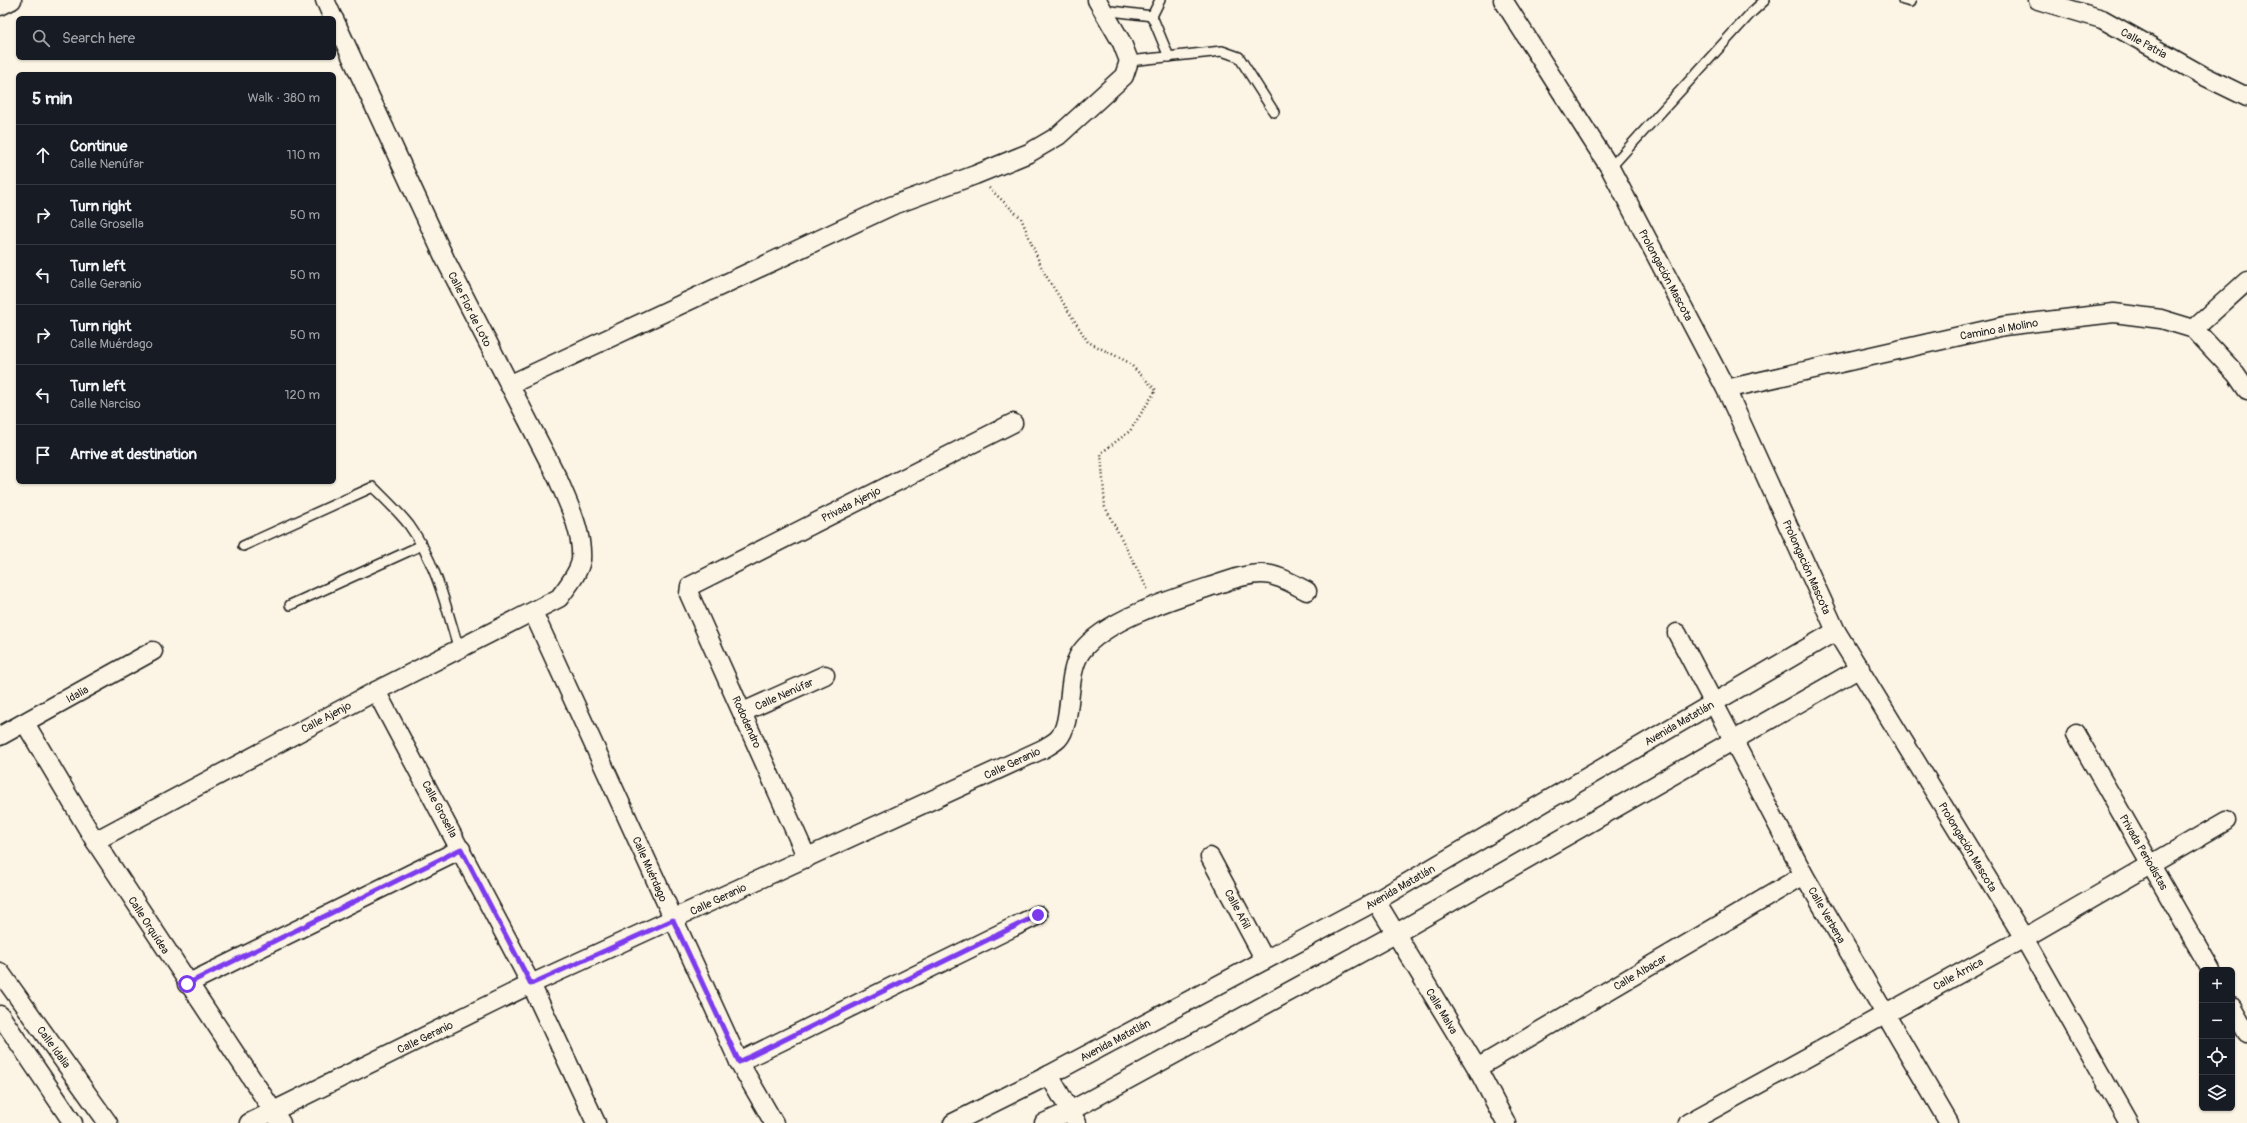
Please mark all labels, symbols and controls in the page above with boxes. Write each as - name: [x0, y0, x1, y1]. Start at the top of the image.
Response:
- search box: [16, 16, 336, 60]
- street label: Calle Patria: [2118, 25, 2169, 61]
- icon: search: [30, 27, 52, 49]
- text: Search here: [62, 29, 135, 48]
- text: 5 min: [32, 88, 72, 109]
- text: Walk · 380 m: [247, 90, 320, 106]
- text: Continue: [70, 137, 128, 156]
- icon: ahead: [32, 144, 54, 166]
- text: 110 m: [287, 147, 320, 163]
- text: Calle Nenúfar: [70, 156, 144, 172]
- text: Turn right: [70, 197, 131, 216]
- icon: right: [32, 204, 54, 226]
- text: 50 m: [290, 207, 320, 223]
- text: Calle Grosella: [70, 216, 144, 232]
- street label: Prolongación Mascota: [1636, 227, 1695, 323]
- text: Turn left: [70, 257, 126, 276]
- icon: left: [32, 264, 54, 286]
- text: 50 m: [290, 267, 320, 283]
- street label: Calle Flor de Loto: [445, 270, 494, 349]
- text: Calle Geranio: [70, 276, 141, 292]
- street label: Camino al Molino: [1959, 316, 2039, 343]
- text: Turn right: [70, 317, 131, 336]
- icon: right: [32, 324, 54, 346]
- text: 50 m: [290, 327, 320, 343]
- text: Calle Muérdago: [70, 336, 153, 352]
- text: Turn left: [70, 377, 126, 396]
- icon: left: [32, 384, 54, 406]
- text: 120 m: [284, 387, 320, 403]
- text: Calle Narciso: [70, 396, 141, 412]
- icon: arrive: [32, 444, 54, 466]
- text: Arrive at destination: [70, 445, 197, 464]
- street label: Privada Ajenjo: [820, 484, 883, 525]
- street label: Prolongación Mascota: [1780, 518, 1833, 616]
- street label: Calle Nenúfar: [753, 676, 815, 713]
- street label: Idalia: [64, 683, 91, 706]
- street label: Rododendro: [729, 694, 764, 750]
- street label: Avenida Matatlán: [1642, 698, 1716, 749]
- street label: Calle Ajenjo: [299, 699, 353, 736]
- street label: Calle Geranio: [982, 745, 1042, 782]
- street label: Calle Grosella: [419, 779, 460, 840]
- street label: Prolongación Mascota: [1936, 800, 1999, 894]
- street label: Privada Periodistas: [2117, 812, 2170, 892]
- street label: Calle Muérdago: [629, 835, 670, 904]
- street label: Avenida Matatlán: [1363, 862, 1437, 913]
- street label: Calle Geranio: [688, 881, 748, 918]
- street label: Calle Verbena: [1805, 885, 1848, 946]
- street label: Calle Añil: [1222, 887, 1253, 931]
- street label: Calle Orquídea: [125, 894, 172, 956]
- route end: [1029, 906, 1047, 924]
- street label: Calle Albacar: [1611, 951, 1669, 993]
- street label: Calle Árnica: [1931, 955, 1986, 993]
- map controls: [2199, 967, 2235, 1111]
- button: +: [2199, 967, 2235, 1003]
- route start: [178, 975, 196, 993]
- street label: Calle Malva: [1423, 986, 1460, 1036]
- button: −: [2199, 1003, 2235, 1039]
- street label: Avenida Matatlán: [1078, 1016, 1153, 1065]
- street label: Calle Geranio: [395, 1018, 455, 1057]
- street label: Calle Idalia: [34, 1024, 73, 1071]
- button: locate: [2199, 1039, 2235, 1075]
- button: layers: [2199, 1075, 2235, 1111]

